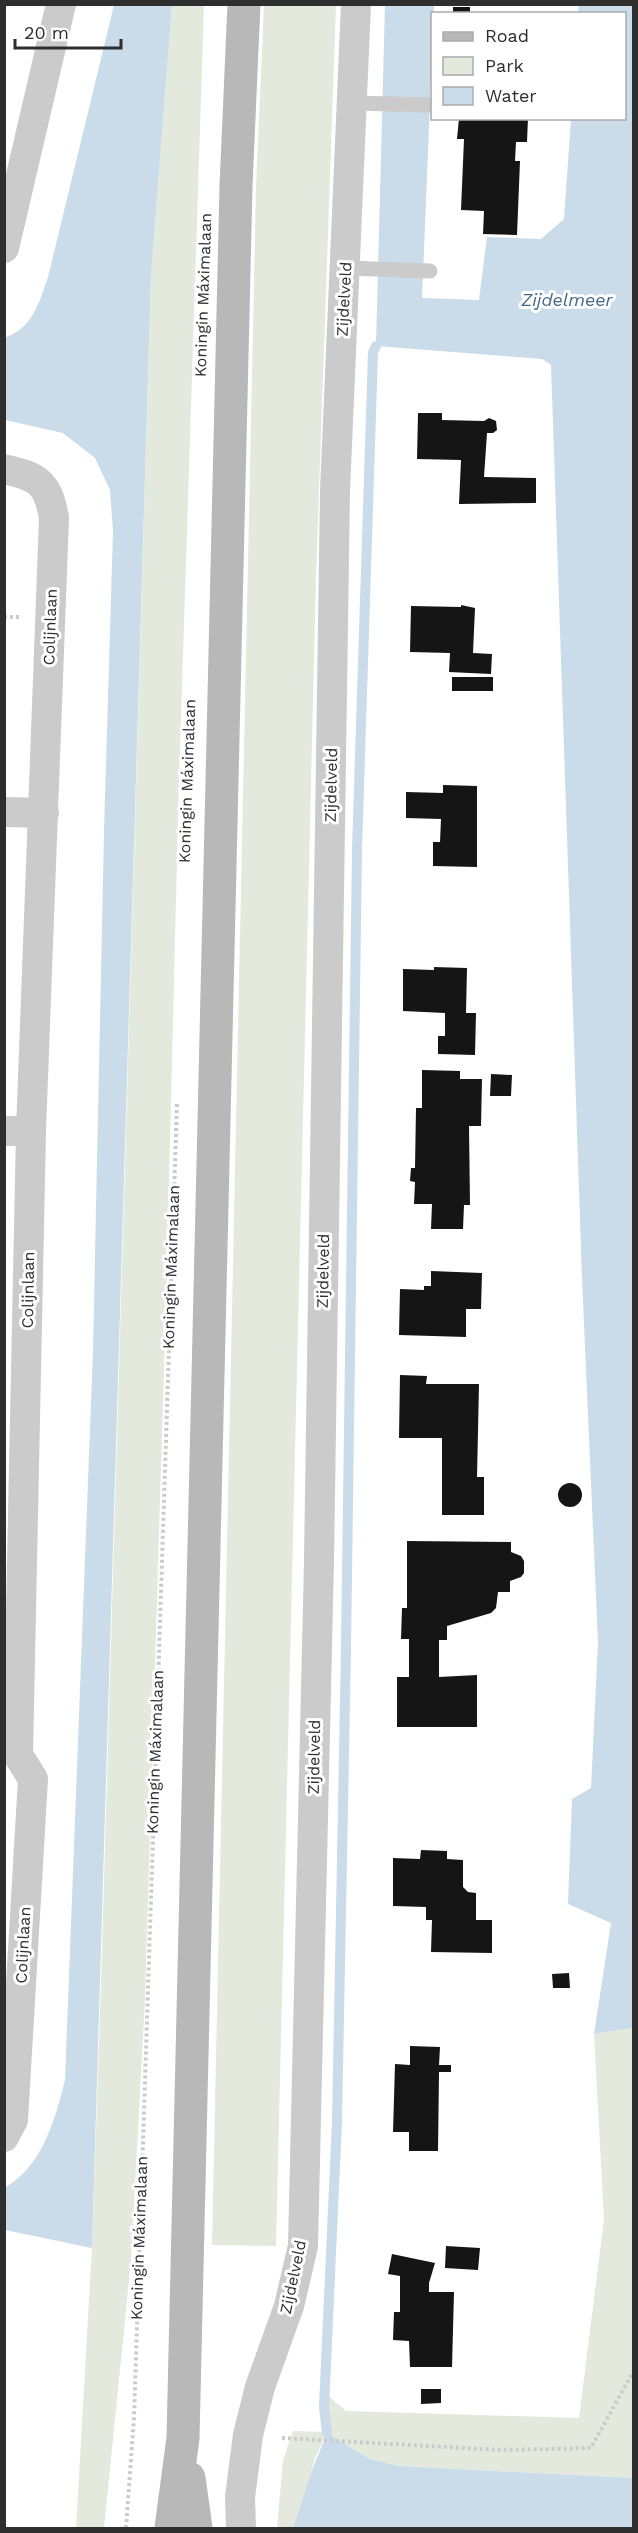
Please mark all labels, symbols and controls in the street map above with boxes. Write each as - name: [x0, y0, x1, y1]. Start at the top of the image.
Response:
- scale bar: [15, 12, 122, 50]
- legend: [431, 12, 626, 120]
- text: 20 m: [24, 22, 69, 43]
- text: Road: [485, 25, 529, 46]
- text: Park: [485, 55, 524, 76]
- text: Water: [485, 85, 537, 106]
- street label: Koningin Máximalaan: [191, 213, 215, 377]
- street label: Zijdelveld: [333, 261, 355, 337]
- water label: Zijdelmeer: [521, 289, 613, 310]
- street label: Colijnlaan: [39, 588, 61, 666]
- street label: Koningin Máximalaan: [175, 699, 199, 863]
- street label: Zijdelveld: [321, 747, 341, 823]
- street label: Koningin Máximalaan: [159, 1185, 183, 1349]
- street label: Zijdelveld: [313, 1233, 333, 1309]
- street label: Colijnlaan: [18, 1251, 38, 1329]
- street label: Koningin Máximalaan: [143, 1670, 167, 1834]
- street label: Zijdelveld: [304, 1719, 324, 1795]
- street label: Colijnlaan: [12, 1906, 34, 1984]
- street label: Koningin Máximalaan: [127, 2156, 151, 2320]
- street label: Zijdelveld: [276, 2238, 310, 2316]

